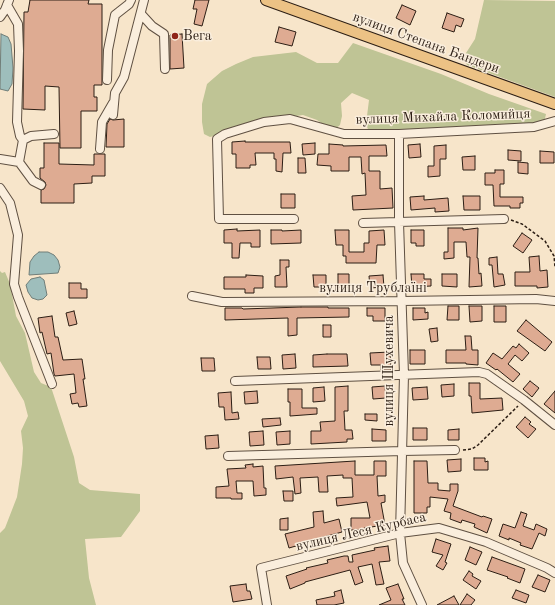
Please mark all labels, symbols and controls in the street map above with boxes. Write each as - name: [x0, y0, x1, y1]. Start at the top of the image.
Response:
- street label: вулиця Степана Бандери: [350, 9, 502, 77]
- place label: Вега: [183, 28, 212, 44]
- marker: Вега: [170, 31, 180, 41]
- street label: вулиця Михайла Коломийця: [355, 106, 531, 128]
- street label: вулиця Трублаїні: [319, 280, 427, 296]
- street label: вулиця Шухевича: [381, 315, 397, 427]
- street label: вулиця Леся Курбаса: [294, 509, 428, 555]

